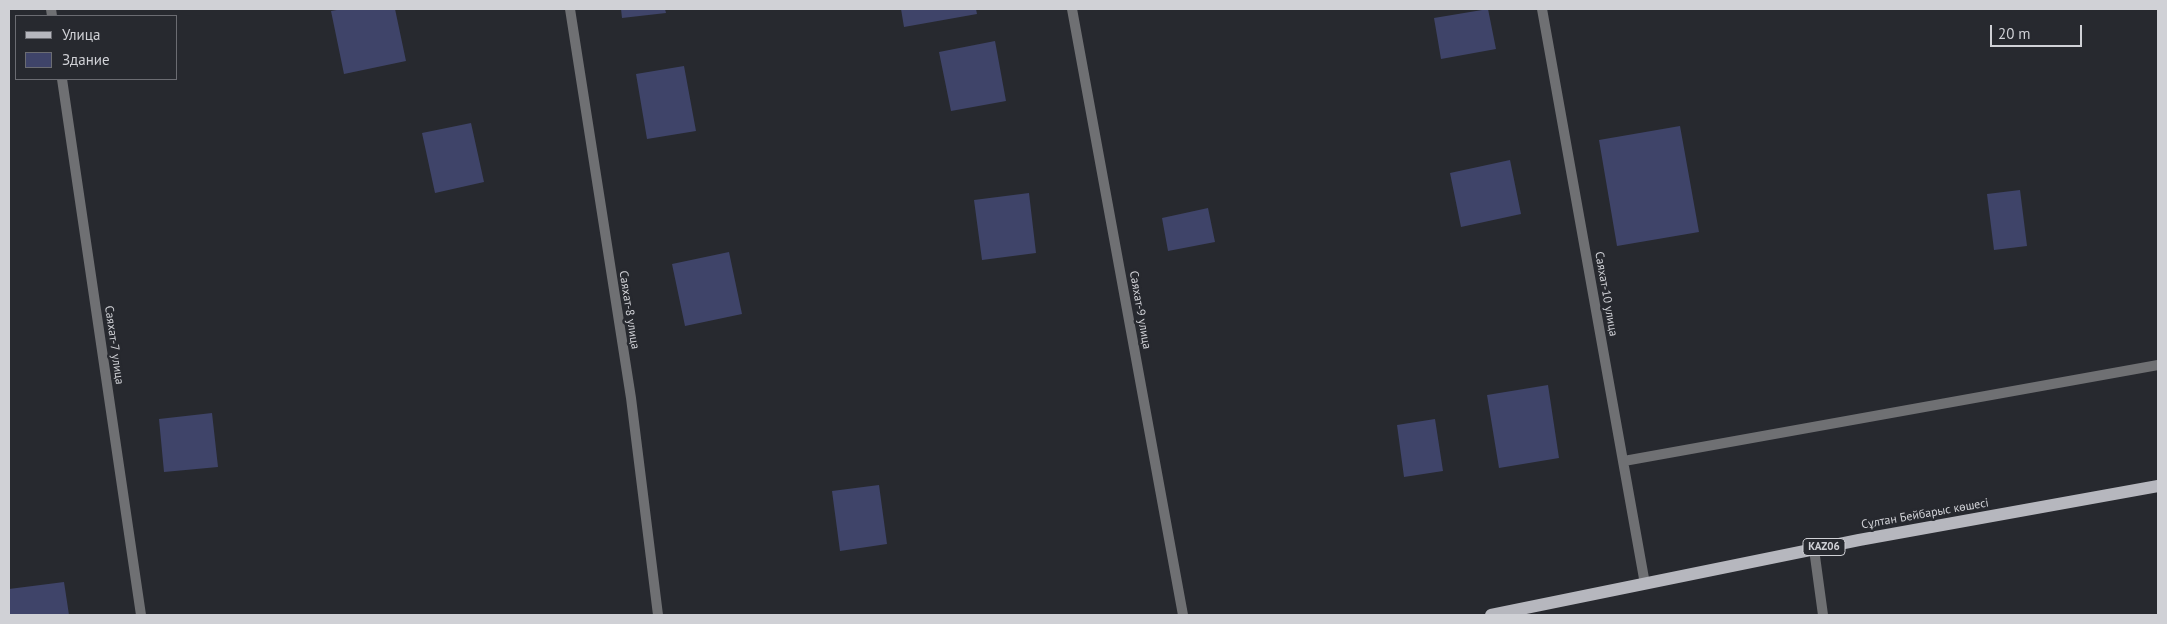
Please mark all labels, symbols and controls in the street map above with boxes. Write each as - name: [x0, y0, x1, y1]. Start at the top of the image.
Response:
- legend: [15, 15, 178, 80]
- scale bar: [1992, 15, 2084, 47]
- text: 20 m: [1998, 24, 2031, 43]
- text: Улица: [62, 25, 100, 44]
- text: Здание: [62, 50, 110, 69]
- street label: Саяхат-10 улица: [1591, 250, 1621, 338]
- street label: Саяхат-8 улица: [616, 270, 642, 350]
- street label: Саяхат-9 улица: [1126, 270, 1154, 350]
- street label: Саяхат-7 улица: [101, 305, 127, 385]
- street label: Сұлтан Бейбарыс көшесі: [1860, 496, 1990, 532]
- road number: KAZ06: [1803, 538, 1845, 556]

